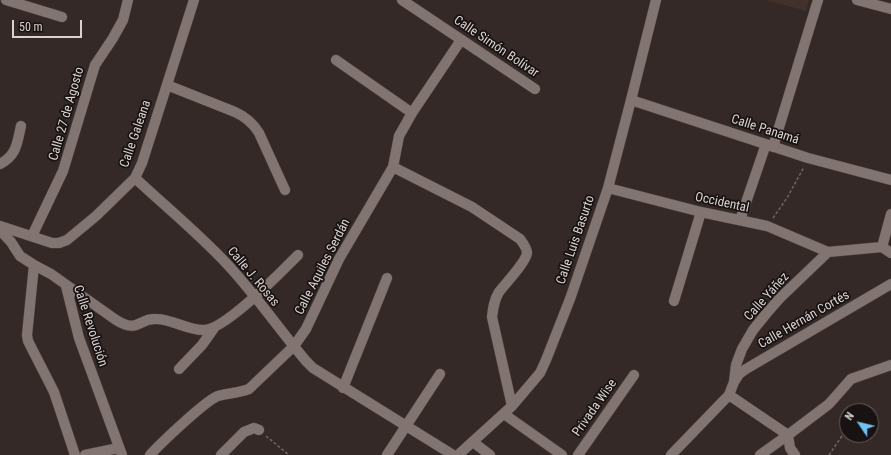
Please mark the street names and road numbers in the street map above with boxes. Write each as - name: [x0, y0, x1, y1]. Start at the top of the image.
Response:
- street label: Calle Simón Bolívar: [450, 13, 542, 81]
- street label: Calle 27 de Agosto: [46, 65, 88, 163]
- street label: Calle Galeana: [117, 98, 155, 170]
- street label: Calle Panamá: [729, 112, 801, 148]
- street label: Occidental: [694, 190, 750, 216]
- street label: Calle Luis Basurto: [554, 194, 598, 286]
- street label: Calle Aquiles Serdán: [292, 216, 354, 318]
- street label: Calle J. Rosas: [224, 244, 282, 310]
- street label: Calle Yáñez: [741, 270, 793, 324]
- street label: Calle Revolución: [70, 283, 110, 369]
- street label: Calle Hernán Cortés: [756, 288, 852, 352]
- street label: Privada Wise: [570, 376, 620, 440]

